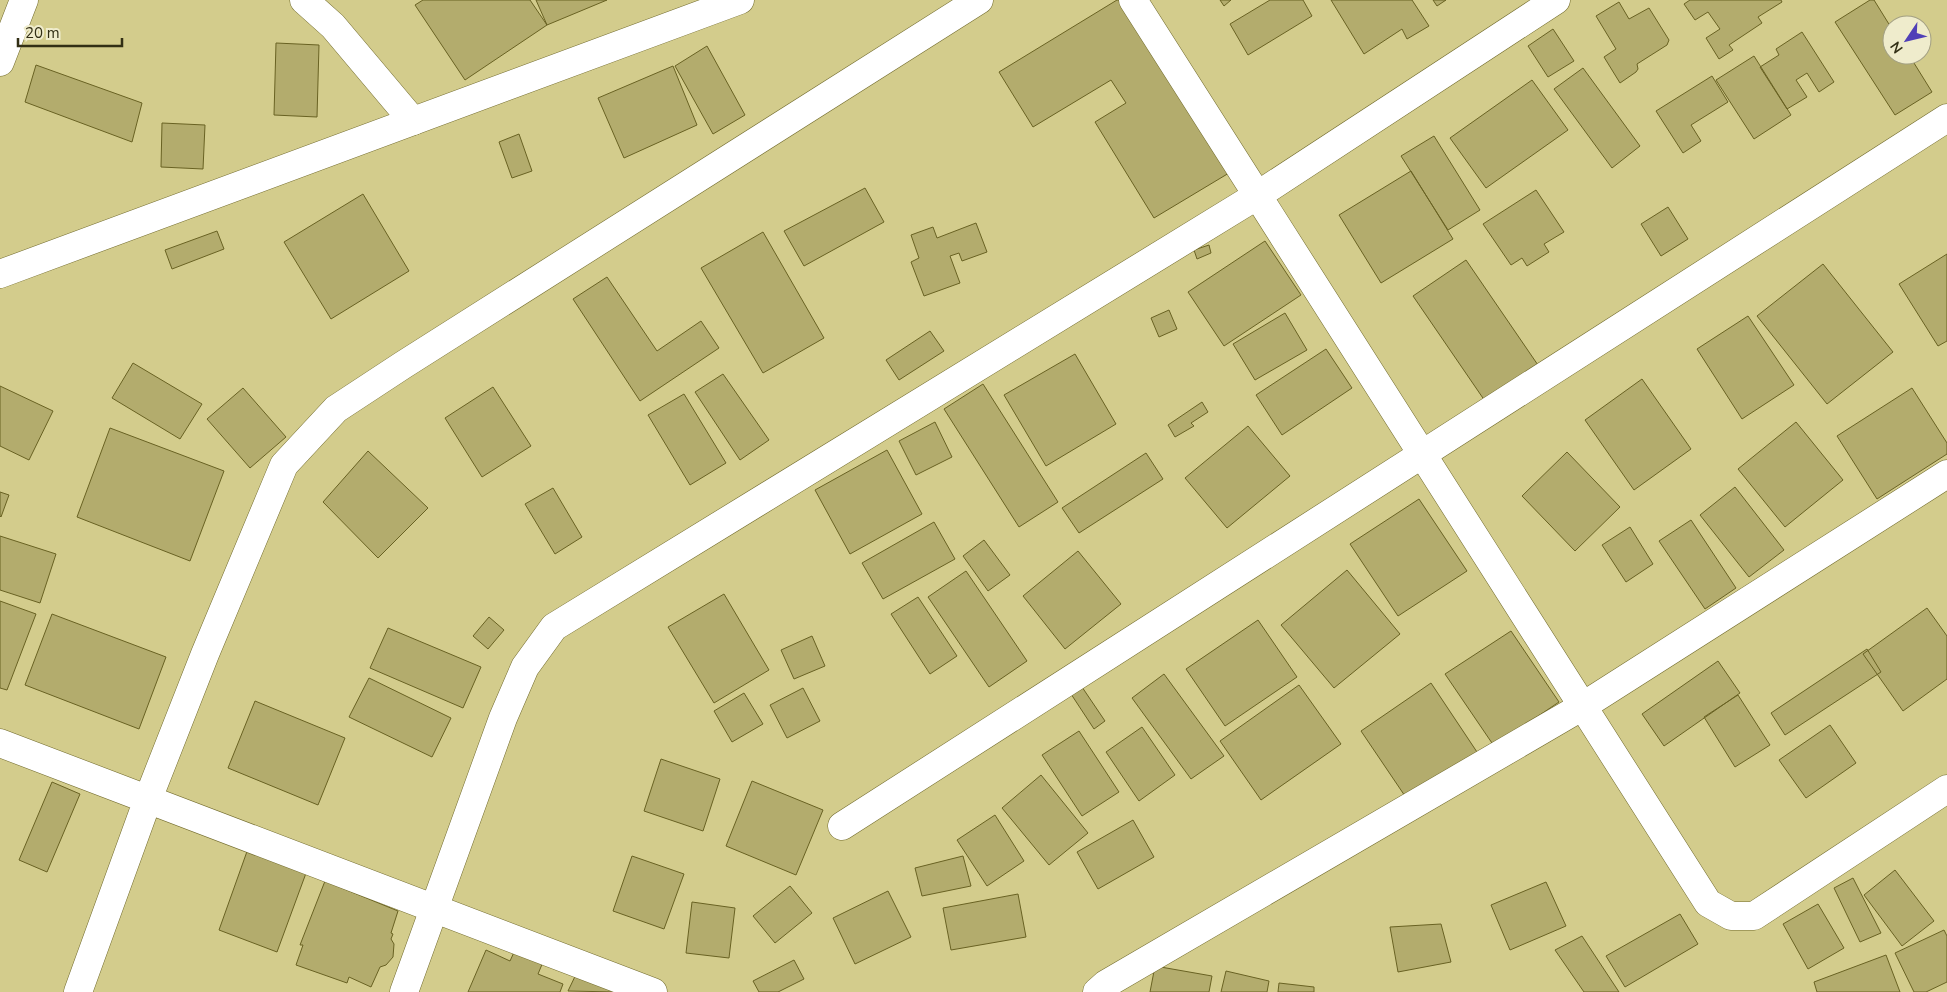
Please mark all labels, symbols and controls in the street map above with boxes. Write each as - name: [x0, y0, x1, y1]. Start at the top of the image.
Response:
- scale bar: [18, 15, 121, 47]
- north arrow: [1882, 15, 1932, 65]
- text: 20 m: [25, 23, 60, 43]
- text: N: [1886, 37, 1908, 57]

